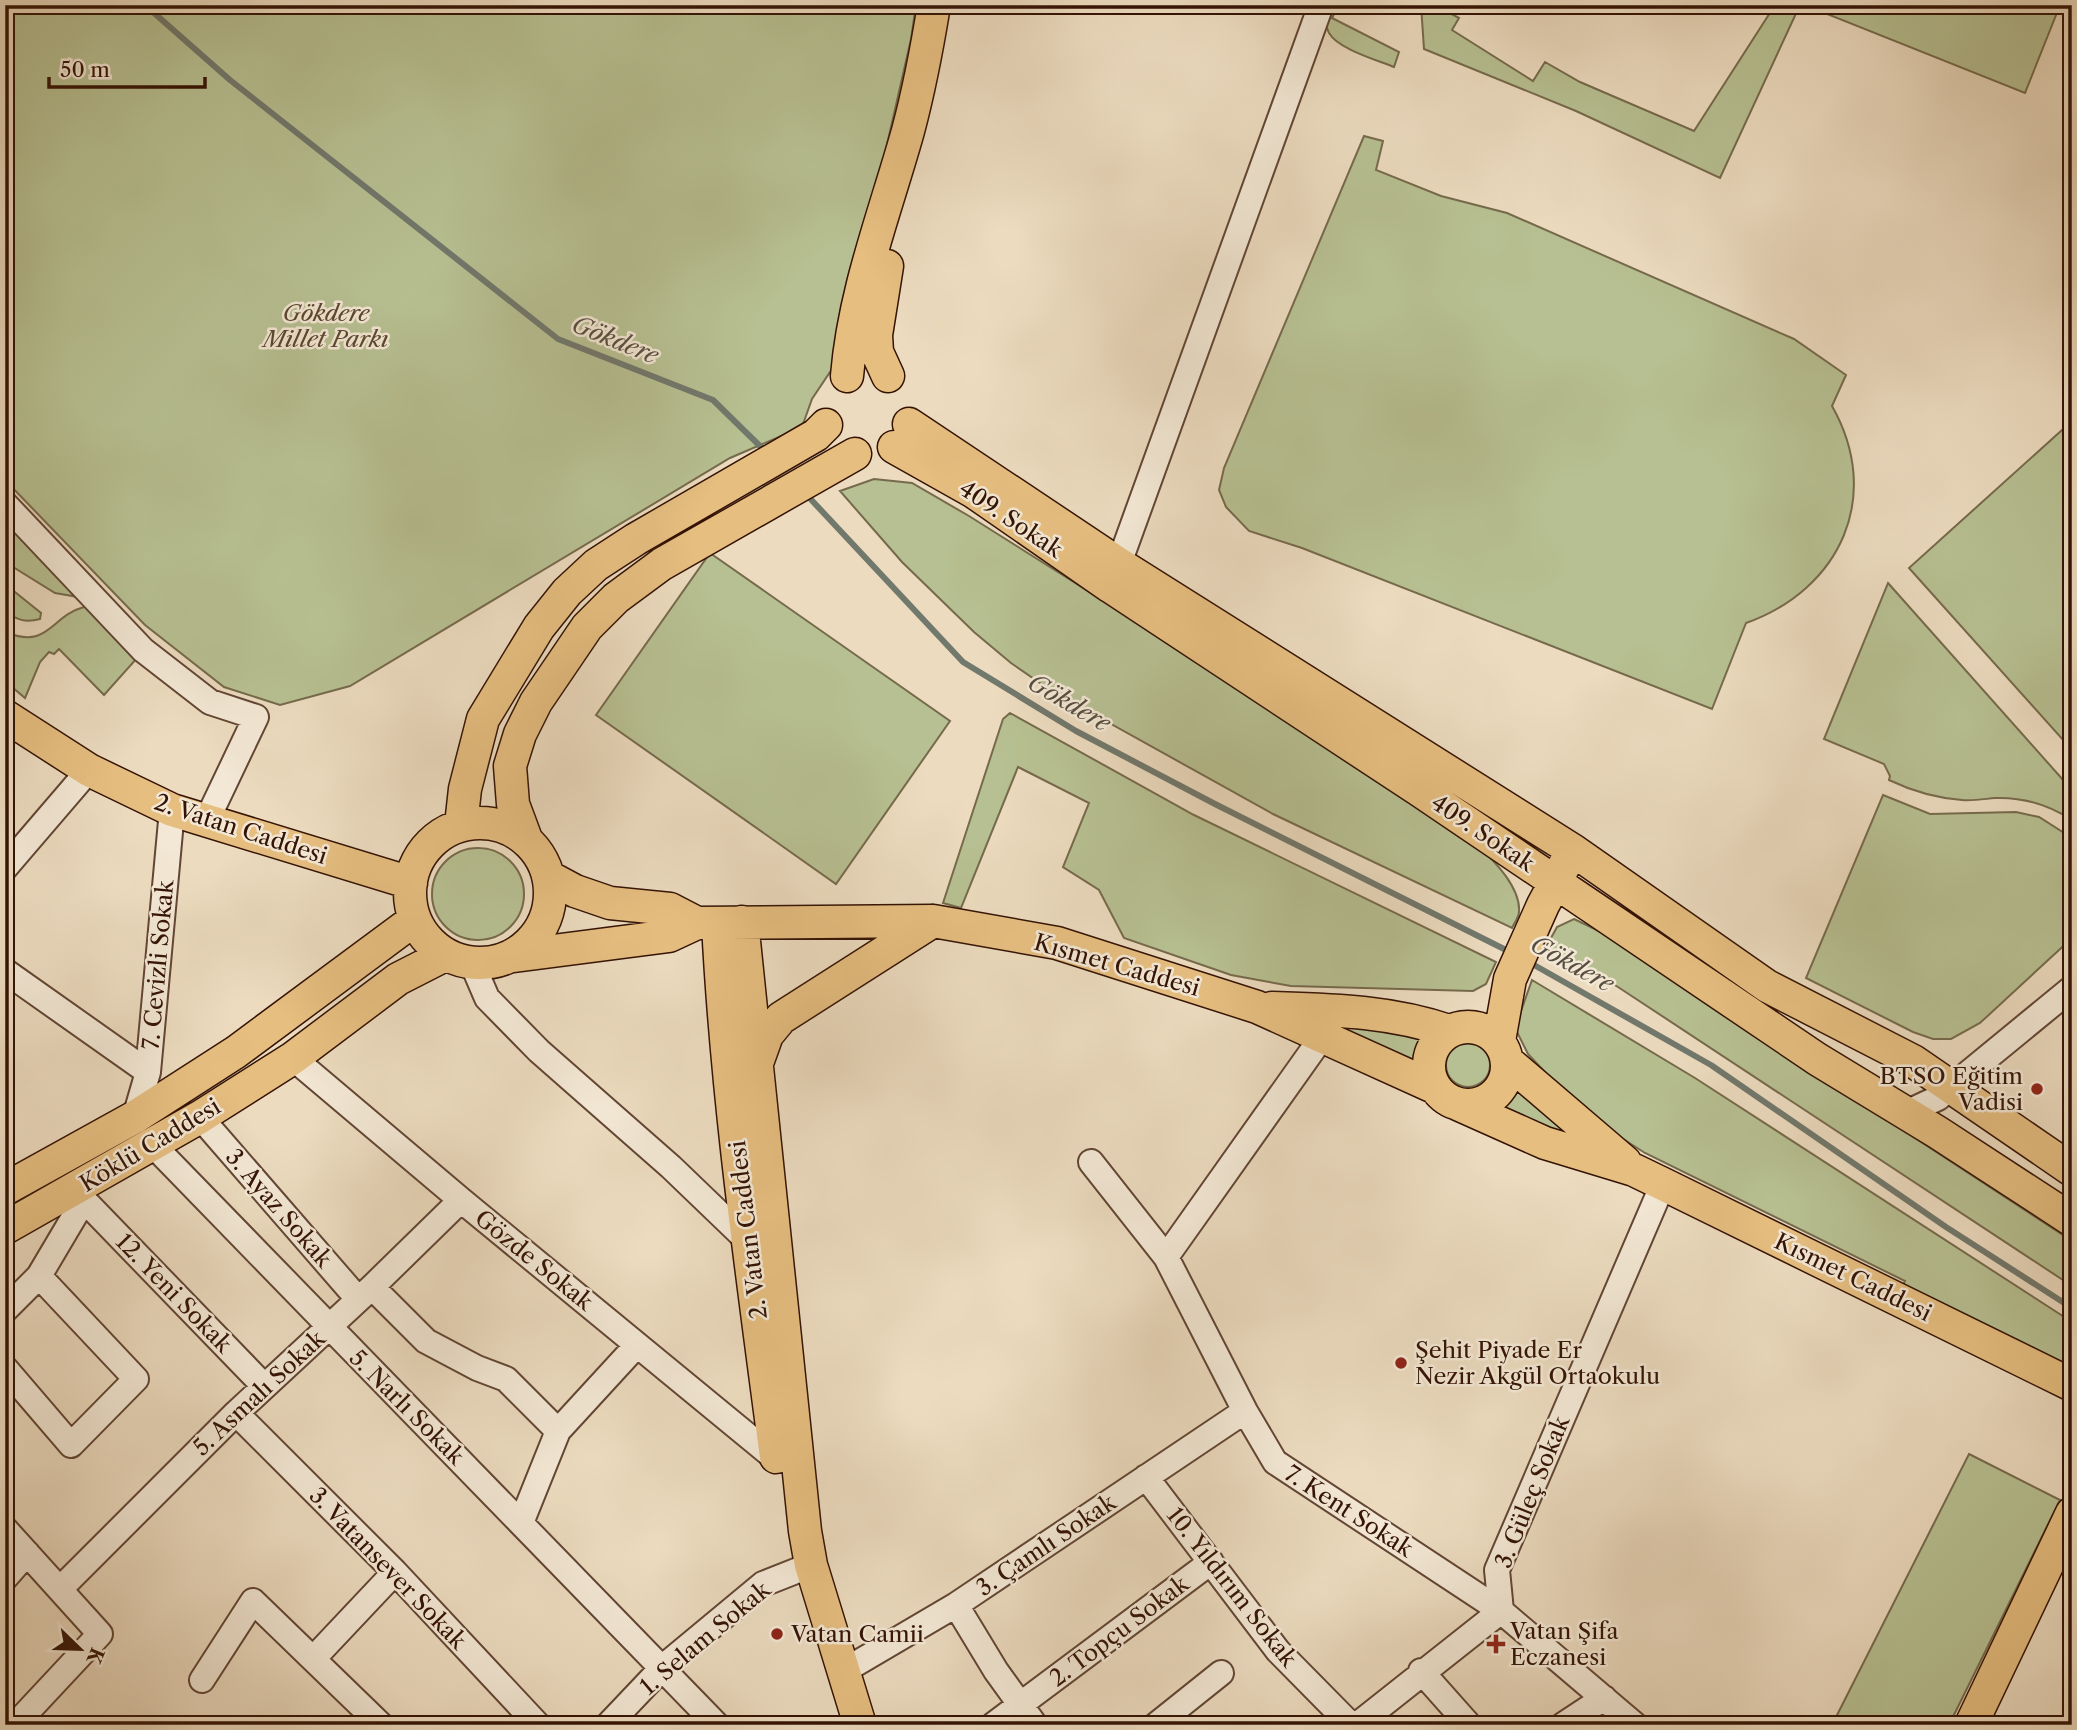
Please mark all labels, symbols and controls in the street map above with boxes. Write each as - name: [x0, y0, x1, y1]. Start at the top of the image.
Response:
- scale bar: [49, 46, 205, 90]
- text: 50 m: [60, 57, 110, 82]
- park label: Gökdere Millet Parkı: [260, 299, 389, 353]
- water label: Gökdere: [568, 309, 664, 370]
- street label: 409. Sokak: [954, 474, 1069, 565]
- water label: Gökdere: [1023, 667, 1117, 738]
- street label: 2. Vatan Caddesi: [151, 788, 331, 870]
- street label: 409. Sokak: [1426, 788, 1541, 879]
- street label: 7. Cevizli Sokak: [137, 878, 179, 1051]
- street label: Kısmet Caddesi: [1031, 928, 1203, 1002]
- water label: Gökdere: [1526, 929, 1620, 999]
- place label: BTSO Eğitim Vadisi: [1880, 1062, 2023, 1116]
- marker: BTSO Eğitim Vadisi: [2029, 1081, 2045, 1097]
- street label: Köklü Caddesi: [75, 1092, 225, 1198]
- street label: 2. Vatan Caddesi: [723, 1139, 773, 1321]
- street label: 3. Ayaz Sokak: [220, 1143, 339, 1274]
- street label: Gözde Sokak: [469, 1204, 600, 1317]
- street label: Kısmet Caddesi: [1770, 1227, 1936, 1327]
- street label: 12. Yeni Sokak: [110, 1228, 239, 1359]
- street label: 5. Asmalı Sokak: [187, 1323, 332, 1461]
- place label: Şehit Piyade Er Nezir Akgül Ortaokulu: [1415, 1336, 1660, 1390]
- street label: 5. Narlı Sokak: [344, 1344, 471, 1471]
- marker: Şehit Piyade Er Nezir Akgül Ortaokulu: [1393, 1355, 1409, 1371]
- street label: 3. Güleç Sokak: [1489, 1410, 1576, 1572]
- street label: 7. Kent Sokak: [1280, 1459, 1420, 1564]
- street label: 3. Vatansever Sokak: [304, 1481, 474, 1656]
- street label: 3. Çamlı Sokak: [971, 1487, 1122, 1602]
- street label: 10. Yıldırım Sokak: [1161, 1502, 1304, 1674]
- street label: 2. Topçu Sokak: [1044, 1569, 1195, 1692]
- street label: 1. Selam Sokak: [634, 1574, 777, 1701]
- north arrow: [46, 1614, 116, 1684]
- place label: Vatan Şifa Eczanesi: [1509, 1617, 1619, 1671]
- place label: Vatan Camii: [790, 1620, 924, 1648]
- marker: Vatan Camii: [769, 1626, 785, 1642]
- marker: Vatan Şifa Eczanesi: [1488, 1636, 1504, 1652]
- text: K: [81, 1644, 109, 1668]

